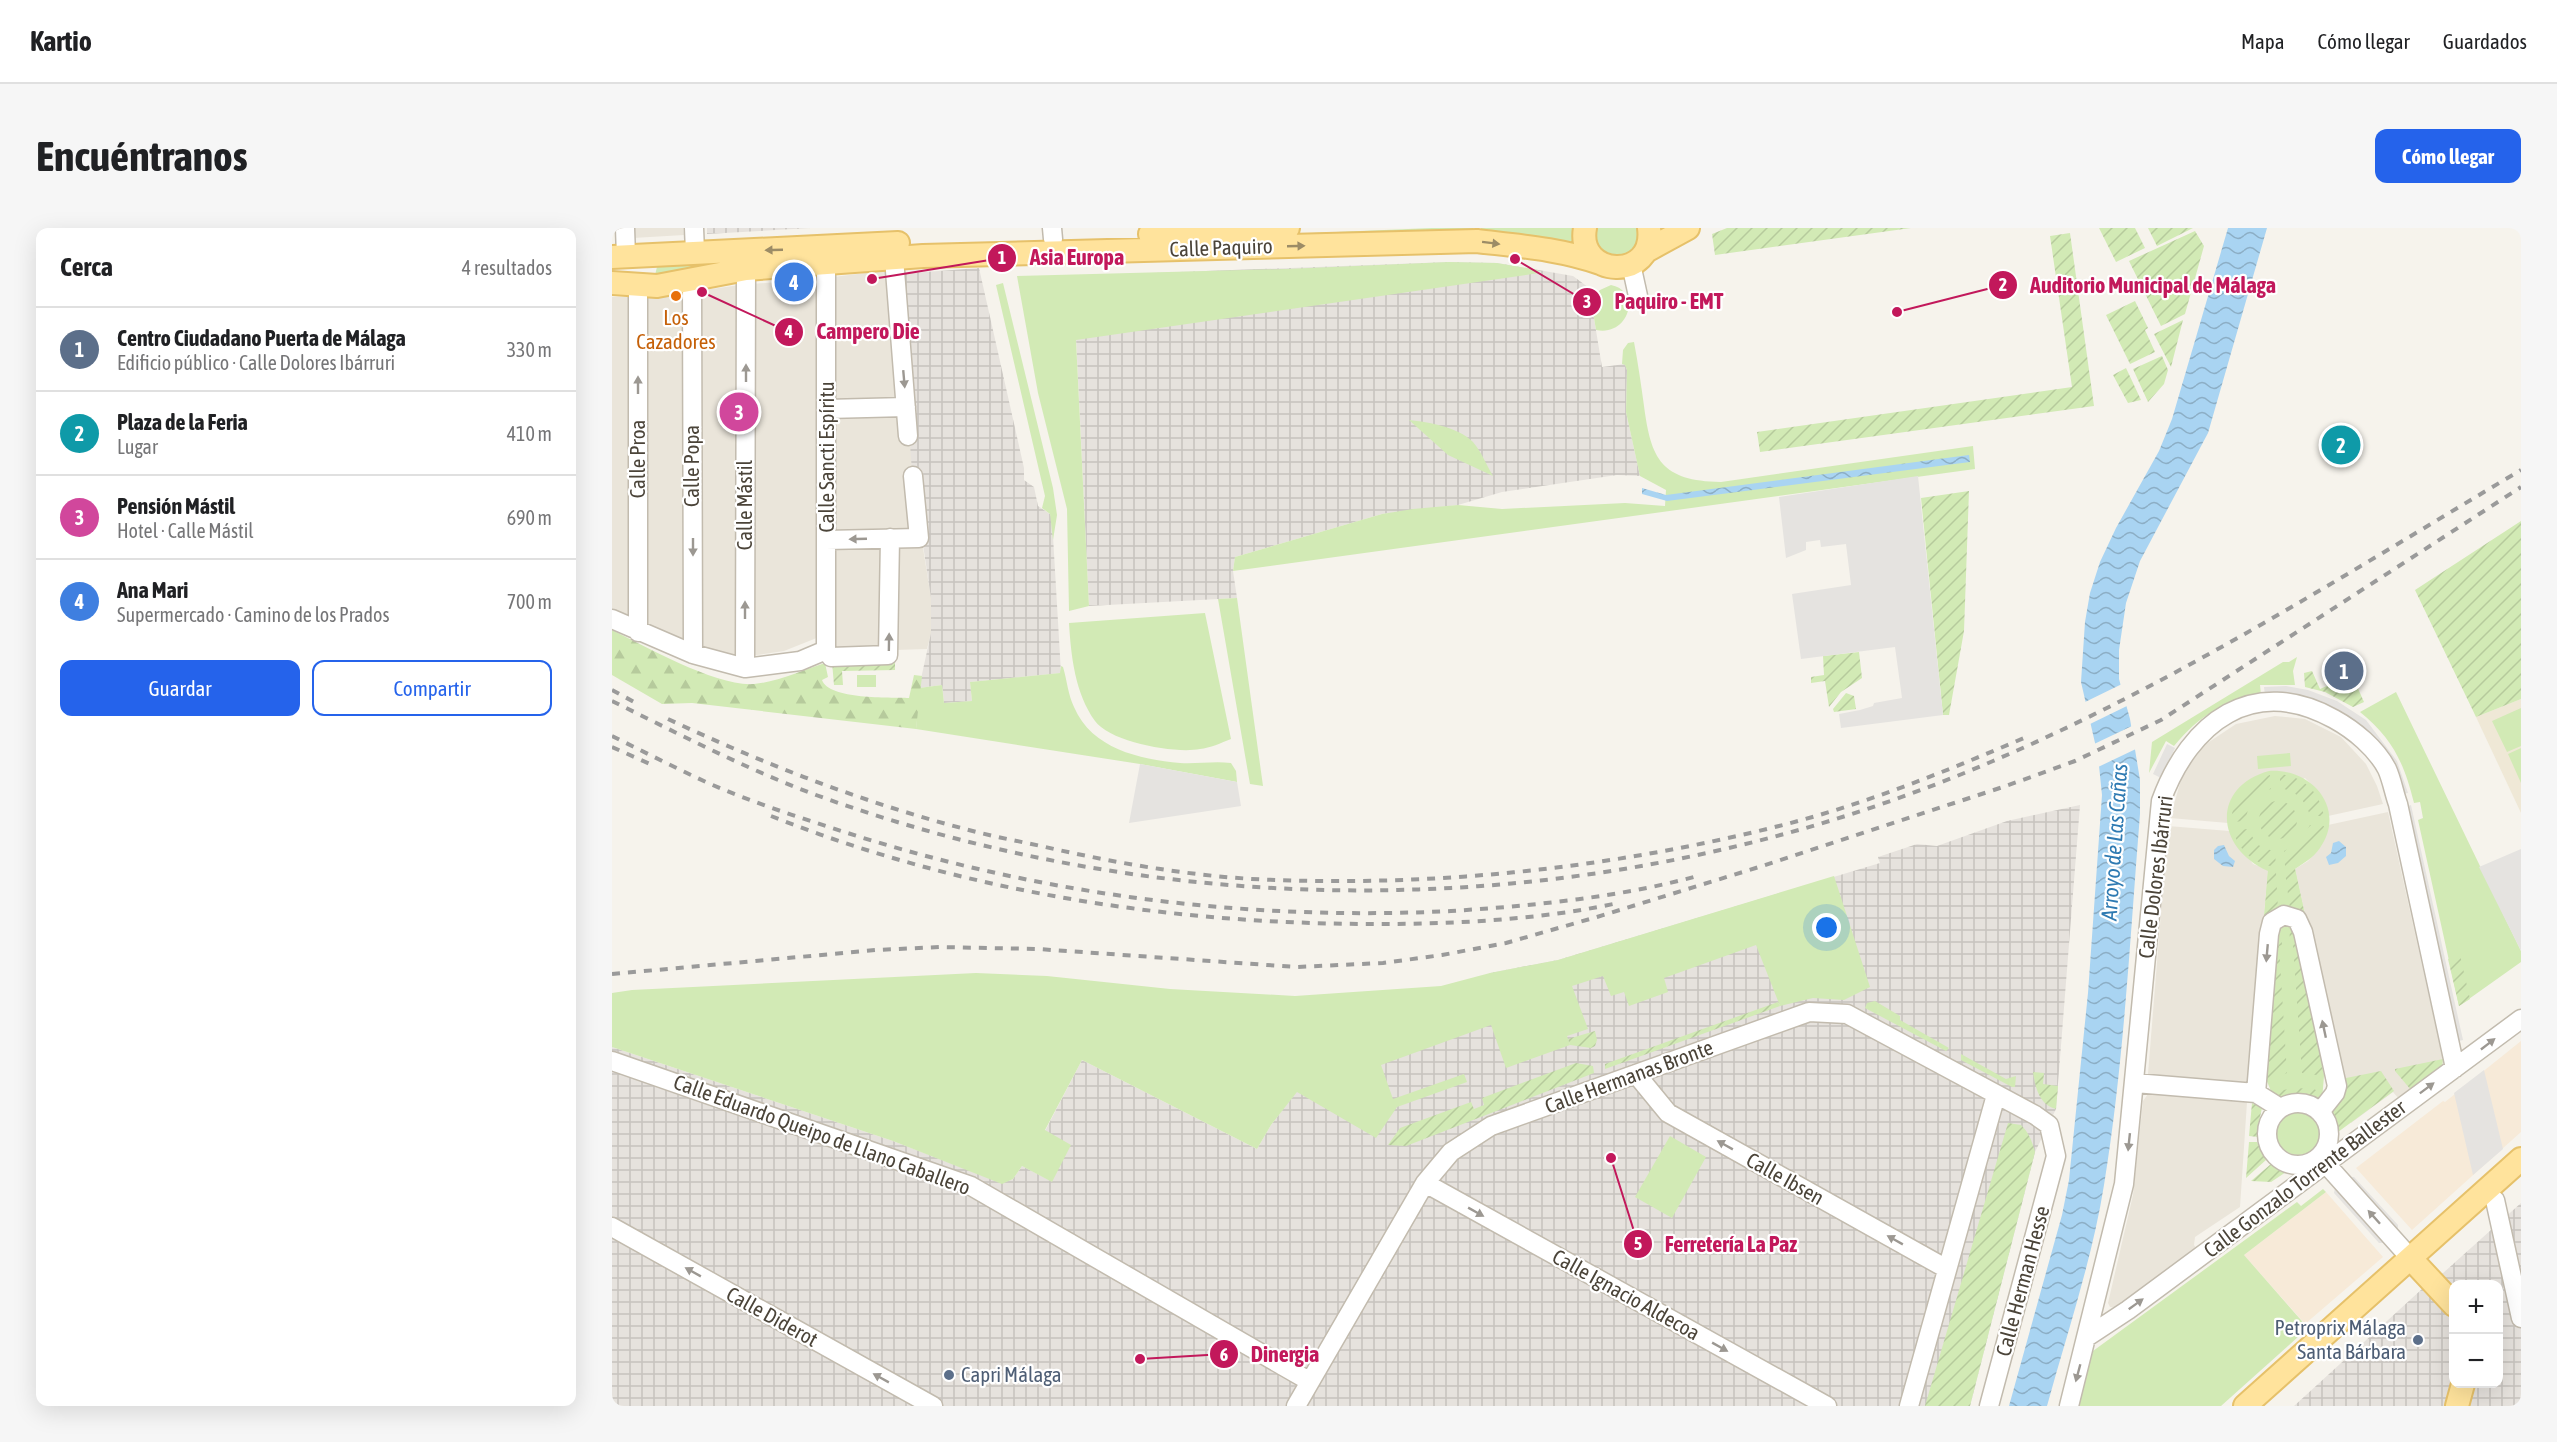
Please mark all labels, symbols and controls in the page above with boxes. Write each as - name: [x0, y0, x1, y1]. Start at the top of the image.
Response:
- text: Kartio: [30, 25, 92, 57]
- text: Mapa: [2241, 29, 2285, 53]
- text: Cómo llegar: [2318, 29, 2410, 53]
- text: Guardados: [2443, 29, 2527, 53]
- button: Cómo llegar: [2375, 129, 2521, 183]
- text: Encuéntranos: [36, 132, 248, 180]
- street label: Calle Paquiro: [1169, 233, 1273, 261]
- callout: Asia Europa: [987, 238, 1136, 278]
- one-way arrow: [1482, 238, 1501, 248]
- one-way arrow: [1287, 241, 1306, 250]
- text: Asia Europa: [1029, 244, 1124, 270]
- one-way arrow: [764, 245, 783, 254]
- text: 1: [998, 247, 1006, 268]
- text: Cerca: [60, 252, 113, 282]
- text: 4 resultados: [462, 256, 552, 279]
- pin: 4: [774, 260, 813, 304]
- callout: Auditorio Municipal de Málaga: [1988, 265, 2288, 305]
- text: Auditorio Municipal de Málaga: [2029, 272, 2276, 298]
- text: 2: [1999, 274, 2007, 295]
- callout: Paquiro - EMT: [1572, 282, 1735, 322]
- text: Paquiro - EMT: [1615, 288, 1724, 314]
- marker: Los Cazadores: [669, 289, 683, 303]
- text: 3: [1583, 291, 1591, 312]
- place label: Los Cazadores: [636, 305, 716, 353]
- callout: Campero Die: [774, 312, 932, 352]
- text: Campero Die: [816, 318, 920, 344]
- text: 4: [784, 321, 793, 342]
- text: Centro Ciudadano Puerta de Málaga: [117, 325, 406, 351]
- text: 1: [75, 338, 84, 361]
- text: 330 m: [507, 338, 552, 361]
- text: Edificio público · Calle Dolores Ibárruri: [117, 351, 395, 374]
- one-way arrow: [741, 363, 751, 382]
- one-way arrow: [899, 369, 909, 388]
- one-way arrow: [633, 375, 643, 394]
- street label: Calle Sancti Espíritu: [814, 381, 838, 533]
- pin: 3: [720, 390, 758, 435]
- text: Plaza de la Feria: [117, 409, 248, 435]
- street label: Calle Proa: [625, 420, 649, 498]
- text: 2: [75, 422, 84, 445]
- text: 410 m: [507, 422, 552, 445]
- pin: 2: [2322, 422, 2360, 468]
- street label: Calle Popa: [679, 425, 703, 507]
- text: Lugar: [117, 435, 158, 458]
- street label: Calle Mástil: [732, 459, 756, 550]
- text: Pensión Mástil: [117, 493, 235, 519]
- text: 3: [75, 506, 84, 529]
- text: 690 m: [507, 506, 552, 529]
- text: Hotel · Calle Mástil: [117, 519, 254, 542]
- one-way arrow: [849, 535, 868, 544]
- one-way arrow: [688, 538, 698, 557]
- text: Ana Mari: [117, 577, 188, 603]
- text: 4: [75, 590, 84, 613]
- text: 700 m: [507, 590, 552, 613]
- one-way arrow: [740, 600, 750, 619]
- text: Supermercado · Camino de los Prados: [117, 603, 390, 626]
- one-way arrow: [884, 632, 893, 651]
- pin: 1: [2324, 648, 2364, 694]
- button: Guardar: [60, 660, 300, 716]
- button: Compartir: [312, 660, 552, 716]
- water label: Arroyo de Las Cañas: [2095, 762, 2132, 922]
- street label: Calle Dolores Ibárruri: [2133, 794, 2177, 960]
- your location: [1812, 913, 1841, 942]
- one-way arrow: [2262, 943, 2272, 962]
- one-way arrow: [2319, 1020, 2329, 1038]
- street label: Calle Hermanas Bronte: [1541, 1034, 1716, 1118]
- one-way arrow: [2480, 1038, 2496, 1050]
- street label: Calle Eduardo Queipo de Llano Caballero: [671, 1069, 974, 1199]
- one-way arrow: [2419, 1082, 2435, 1094]
- street label: Calle Gonzalo Torrente Ballester: [2199, 1094, 2411, 1262]
- one-way arrow: [2124, 1132, 2134, 1151]
- one-way arrow: [1716, 1140, 1733, 1150]
- street label: Calle Ibsen: [1742, 1147, 1828, 1209]
- street label: Calle Herman Hesse: [1990, 1203, 2054, 1358]
- one-way arrow: [1468, 1207, 1485, 1217]
- one-way arrow: [2367, 1210, 2381, 1225]
- callout: Ferretería La Paz: [1623, 1224, 1809, 1264]
- text: Ferretería La Paz: [1665, 1231, 1797, 1257]
- text: 5: [1634, 1233, 1642, 1254]
- one-way arrow: [1887, 1235, 1904, 1245]
- street label: Calle Ignacio Aldecoa: [1549, 1244, 1704, 1345]
- one-way arrow: [684, 1267, 701, 1277]
- map controls: [2449, 1280, 2503, 1388]
- button: +: [2449, 1280, 2503, 1334]
- street label: Calle Diderot: [723, 1281, 822, 1351]
- one-way arrow: [2127, 1298, 2143, 1310]
- place label: Petroprix Málaga Santa Bárbara: [2274, 1315, 2406, 1363]
- marker: Petroprix Málaga Santa Bárbara: [2411, 1333, 2425, 1347]
- callout: Dinergia: [1209, 1334, 1332, 1374]
- button: −: [2449, 1334, 2503, 1388]
- text: Dinergia: [1251, 1341, 1319, 1367]
- one-way arrow: [1712, 1342, 1729, 1352]
- text: 6: [1220, 1344, 1228, 1365]
- place label: Capri Málaga: [961, 1362, 1062, 1386]
- one-way arrow: [2072, 1364, 2082, 1382]
- marker: Capri Málaga: [942, 1368, 956, 1382]
- one-way arrow: [873, 1373, 890, 1383]

